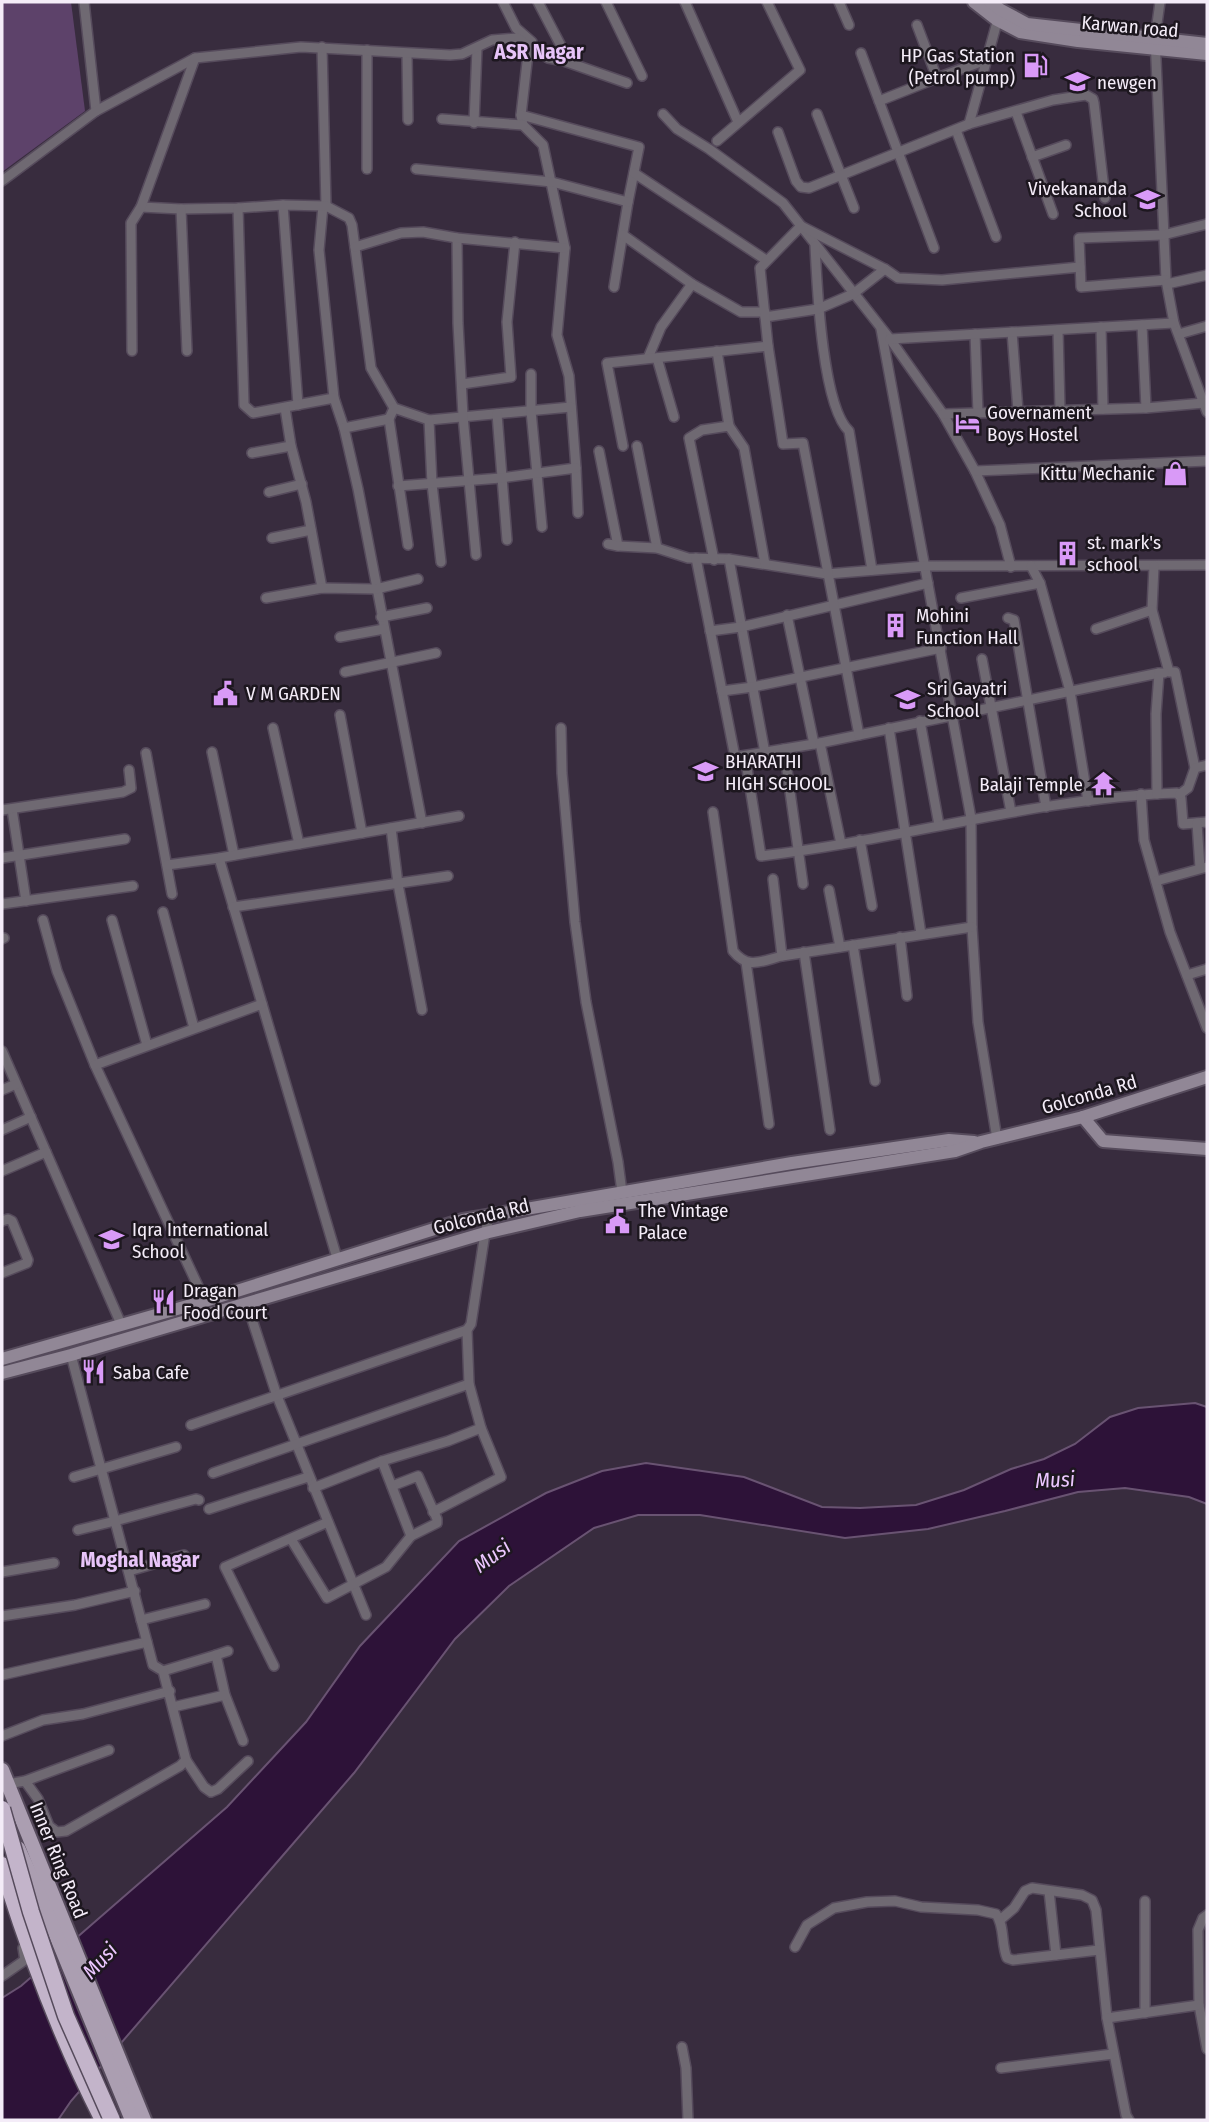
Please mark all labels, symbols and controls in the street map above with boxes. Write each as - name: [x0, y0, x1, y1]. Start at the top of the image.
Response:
- street label: Karwan road: [1081, 11, 1179, 42]
- district label: ASR Nagar: [493, 39, 584, 65]
- place label: HP Gas Station (Petrol pump): [901, 44, 1015, 89]
- fuel station icon: HP Gas Station (Petrol pump): [1021, 52, 1049, 80]
- school or university icon: newgen: [1063, 68, 1091, 96]
- place label: newgen: [1097, 71, 1157, 94]
- place label: Vivekananda School: [1028, 177, 1127, 222]
- school or university icon: Vivekananda School: [1133, 185, 1161, 213]
- place label: Governament Boys Hostel: [987, 401, 1093, 446]
- hotel icon: Governament Boys Hostel: [953, 409, 981, 437]
- shop icon: Kittu Mechanic: [1161, 459, 1189, 487]
- place label: Kittu Mechanic: [1040, 462, 1155, 485]
- place label: st. mark's school: [1087, 531, 1161, 576]
- building icon: st. mark's school: [1053, 539, 1081, 567]
- place label: Mohini Function Hall: [916, 604, 1018, 649]
- building icon: Mohini Function Hall: [882, 612, 910, 640]
- place label: Sri Gayatri School: [927, 677, 1007, 722]
- public building icon: V M GARDEN: [212, 679, 240, 707]
- place label: V M GARDEN: [246, 682, 341, 705]
- school or university icon: Sri Gayatri School: [893, 685, 921, 713]
- place label: BHARATHI HIGH SCHOOL: [725, 750, 832, 795]
- school or university icon: BHARATHI HIGH SCHOOL: [691, 758, 719, 786]
- temple icon: Balaji Temple: [1089, 770, 1117, 798]
- place label: Balaji Temple: [979, 773, 1083, 796]
- street label: Golconda Rd: [1039, 1070, 1139, 1119]
- street label: Golconda Rd: [431, 1193, 531, 1239]
- place label: The Vintage Palace: [638, 1199, 728, 1244]
- public building icon: The Vintage Palace: [604, 1207, 632, 1235]
- place label: Iqra International School: [132, 1218, 268, 1263]
- school or university icon: Iqra International School: [98, 1226, 126, 1254]
- place label: Dragan Food Court: [183, 1279, 268, 1324]
- restaurant icon: Dragan Food Court: [149, 1287, 177, 1315]
- restaurant icon: Saba Cafe: [79, 1358, 107, 1386]
- place label: Saba Cafe: [113, 1361, 189, 1384]
- water label: Musi: [1034, 1466, 1076, 1494]
- water label: Musi: [468, 1533, 516, 1578]
- district label: Moghal Nagar: [81, 1547, 200, 1573]
- street label: Inner Ring Road: [25, 1799, 92, 1922]
- water label: Musi: [77, 1937, 124, 1984]

